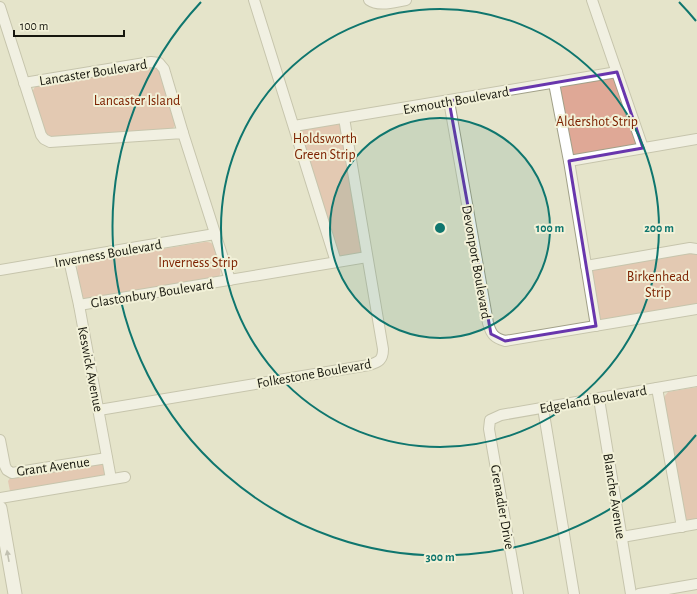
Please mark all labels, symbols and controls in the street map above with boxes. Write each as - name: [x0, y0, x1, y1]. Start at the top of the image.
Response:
- scale bar: [14, 12, 124, 38]
- text: 100 m: [20, 20, 48, 32]
- street label: Lancaster Boulevard: [38, 58, 148, 88]
- street label: Exmouth Boulevard: [402, 85, 510, 117]
- park label: Lancaster Island: [94, 94, 180, 108]
- park label: Aldershot Strip: [556, 115, 638, 129]
- park label: Holdsworth Green Strip: [293, 132, 357, 162]
- street label: Devonport Boulevard: [459, 204, 493, 320]
- centre of rings: [433, 221, 447, 235]
- text: 100 m: [536, 222, 564, 234]
- text: 200 m: [644, 222, 674, 234]
- street label: Inverness Boulevard: [53, 238, 163, 270]
- park label: Inverness Strip: [158, 256, 238, 270]
- park label: Birkenhead Strip: [627, 270, 689, 300]
- street label: Glastonbury Boulevard: [90, 277, 214, 311]
- street label: Keswick Avenue: [75, 325, 105, 413]
- street label: Folkestone Boulevard: [256, 357, 372, 391]
- street label: Edgeland Boulevard: [538, 384, 648, 416]
- street label: Blanche Avenue: [600, 452, 628, 540]
- street label: Grant Avenue: [16, 455, 91, 479]
- street label: Grenadier Drive: [488, 464, 516, 551]
- one-way arrow: [5, 549, 11, 562]
- text: 300 m: [425, 551, 455, 563]

